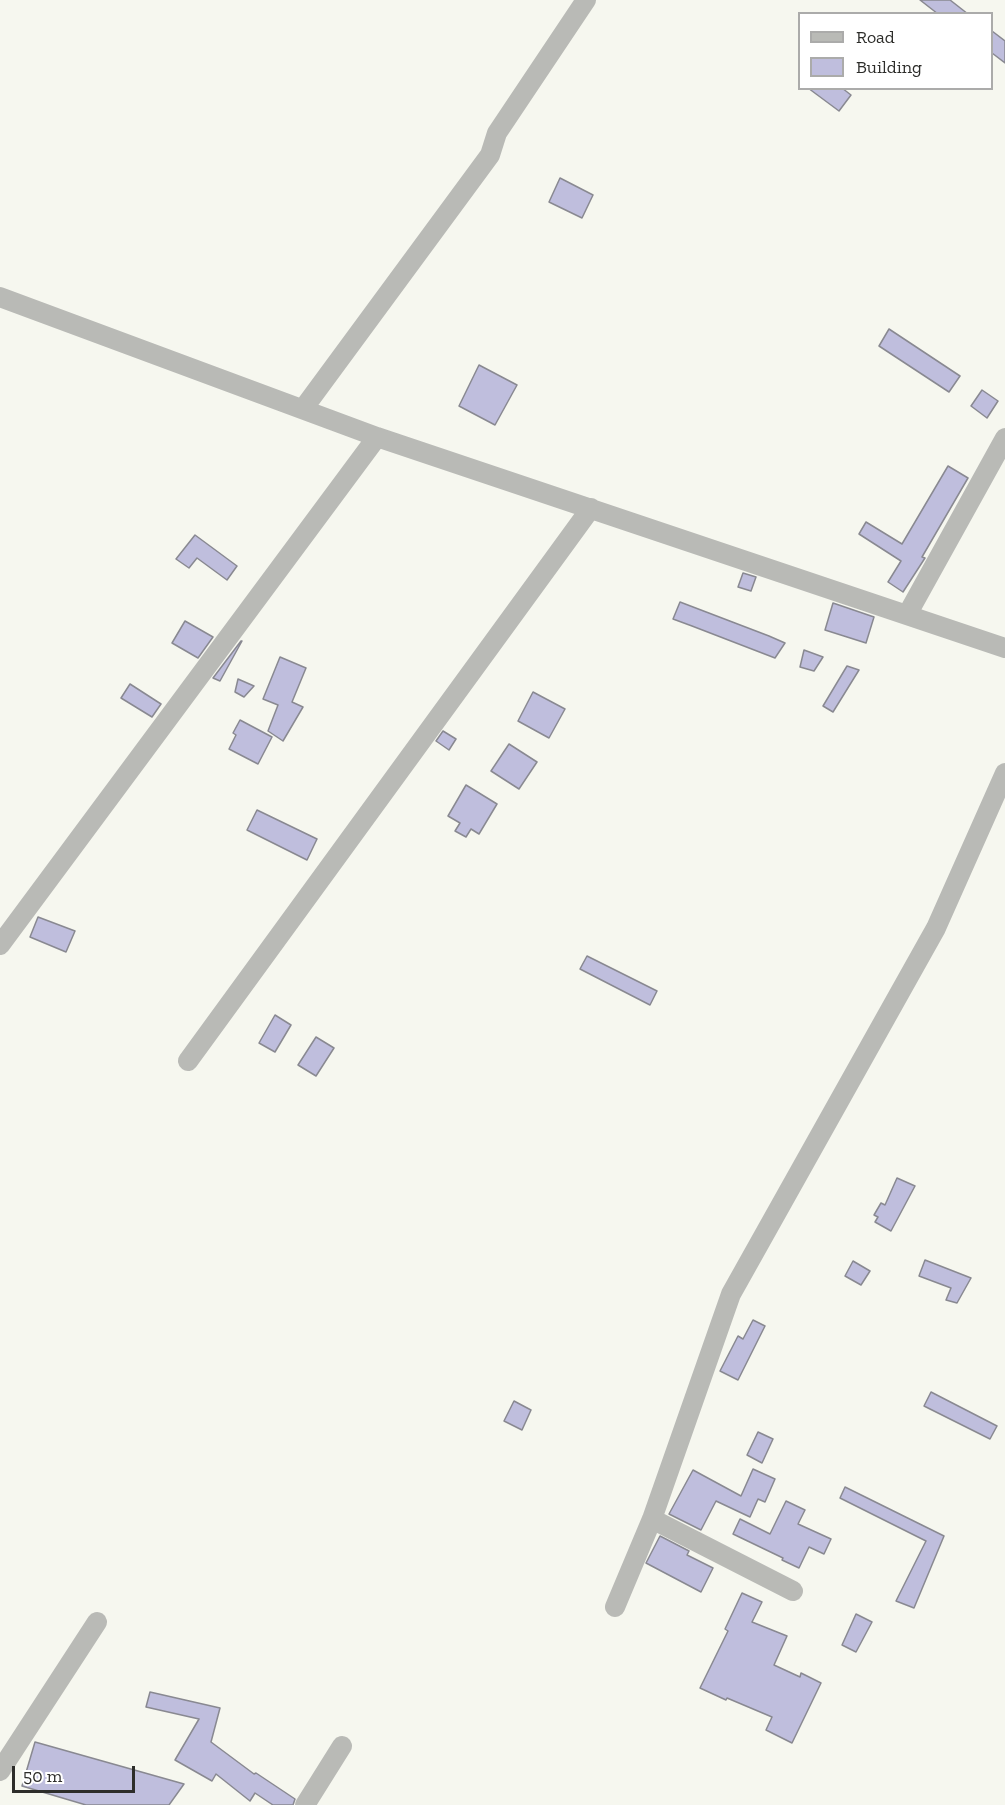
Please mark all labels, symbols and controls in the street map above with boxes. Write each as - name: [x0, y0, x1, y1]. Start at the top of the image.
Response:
- legend: [798, 12, 993, 90]
- text: Road: [856, 26, 895, 48]
- text: Building: [856, 56, 922, 78]
- scale bar: [15, 1754, 138, 1792]
- text: 50 m: [23, 1765, 62, 1787]

